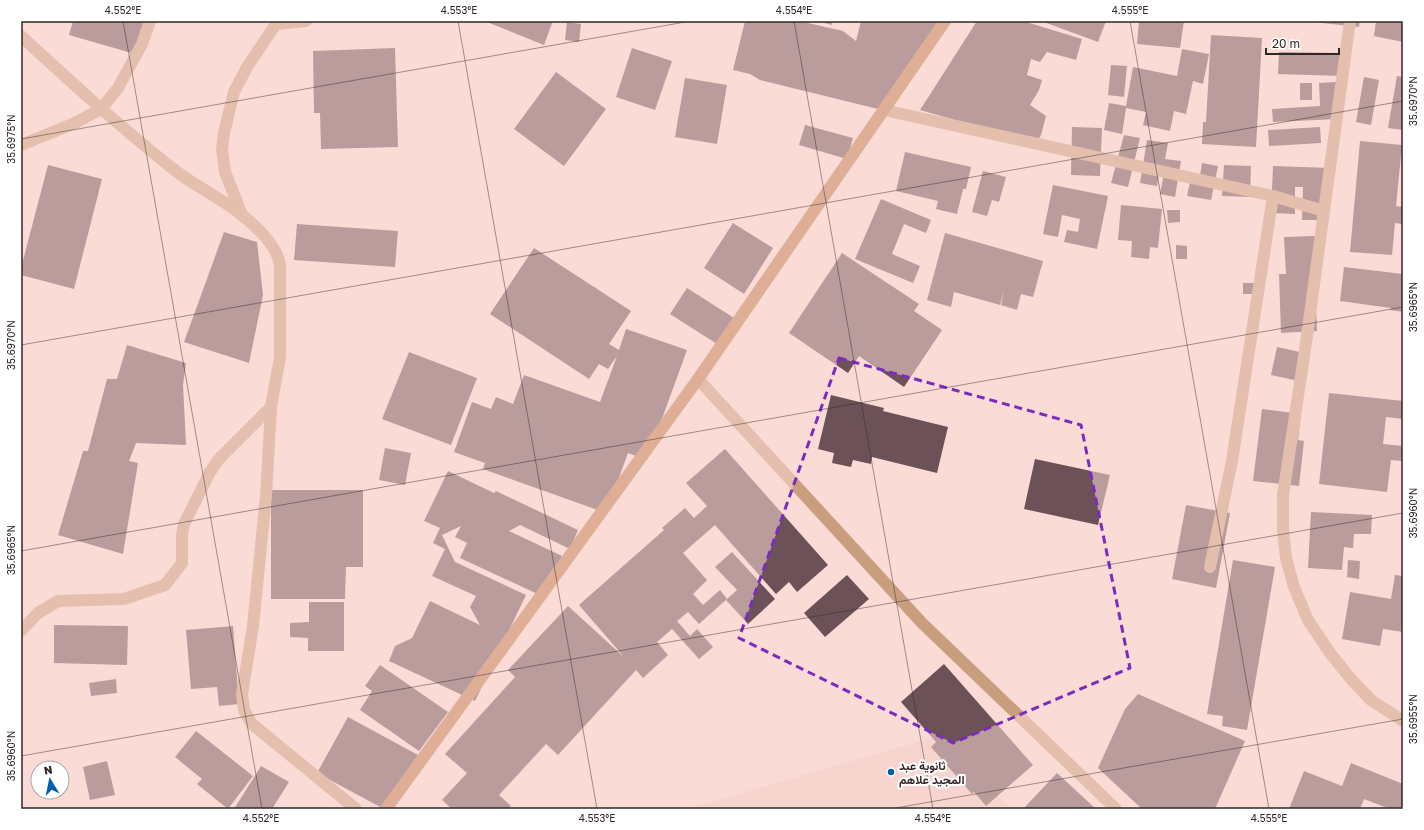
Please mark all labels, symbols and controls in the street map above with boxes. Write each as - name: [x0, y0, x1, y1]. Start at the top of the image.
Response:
- text: 4.552°E: [105, 4, 141, 16]
- text: 4.553°E: [441, 4, 477, 16]
- text: 4.554°E: [776, 4, 812, 16]
- text: 4.555°E: [1112, 4, 1148, 16]
- scale bar: [1266, 30, 1339, 56]
- text: 20 m: [1272, 36, 1300, 51]
- text: 35.6970°N: [1407, 76, 1419, 126]
- text: 35.6975°N: [5, 114, 17, 164]
- text: 35.6965°N: [1407, 282, 1419, 332]
- text: 35.6970°N: [5, 320, 17, 370]
- text: 35.6960°N: [1407, 488, 1419, 538]
- text: 35.6965°N: [5, 525, 17, 575]
- text: 35.6955°N: [1407, 694, 1419, 744]
- text: 35.6960°N: [5, 731, 17, 781]
- place label: ثانوية عبد المجيد علاهم: [899, 758, 965, 788]
- north arrow: [30, 760, 70, 800]
- text: N: [43, 763, 53, 777]
- marker: ثانوية عبد المجيد علاهم: [886, 767, 896, 777]
- text: 4.552°E: [243, 812, 279, 824]
- text: 4.553°E: [579, 812, 615, 824]
- text: 4.554°E: [915, 812, 951, 824]
- text: 4.555°E: [1251, 812, 1287, 824]

